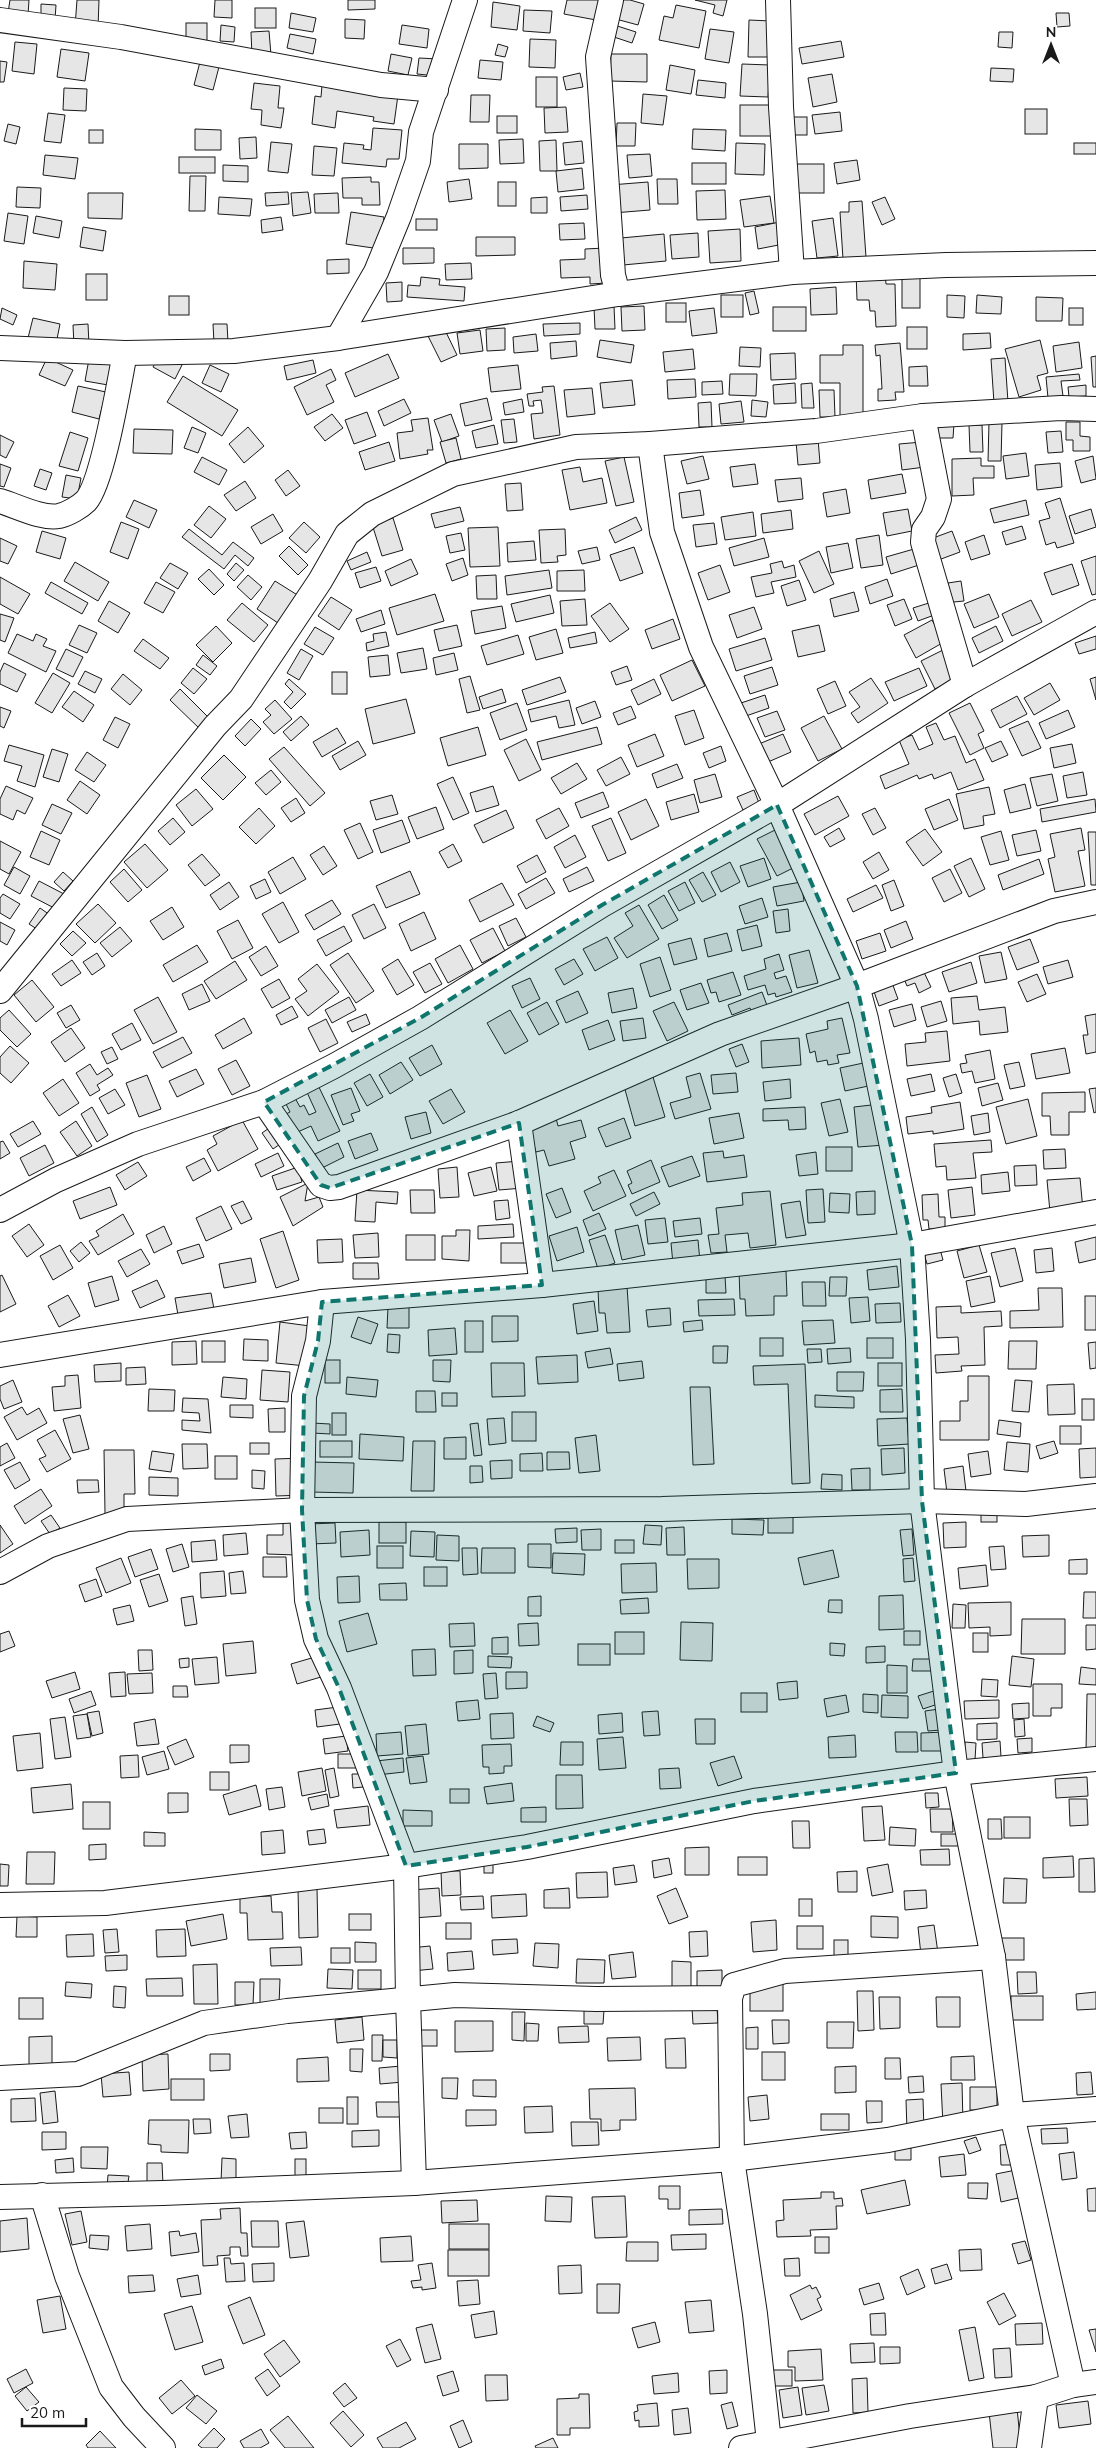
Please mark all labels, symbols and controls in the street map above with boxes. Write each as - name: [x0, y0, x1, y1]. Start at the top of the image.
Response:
- north arrow: [1026, 20, 1076, 70]
- text: N: [1046, 23, 1056, 41]
- scale bar: [22, 2396, 86, 2428]
- text: 20 m: [30, 2403, 65, 2422]

